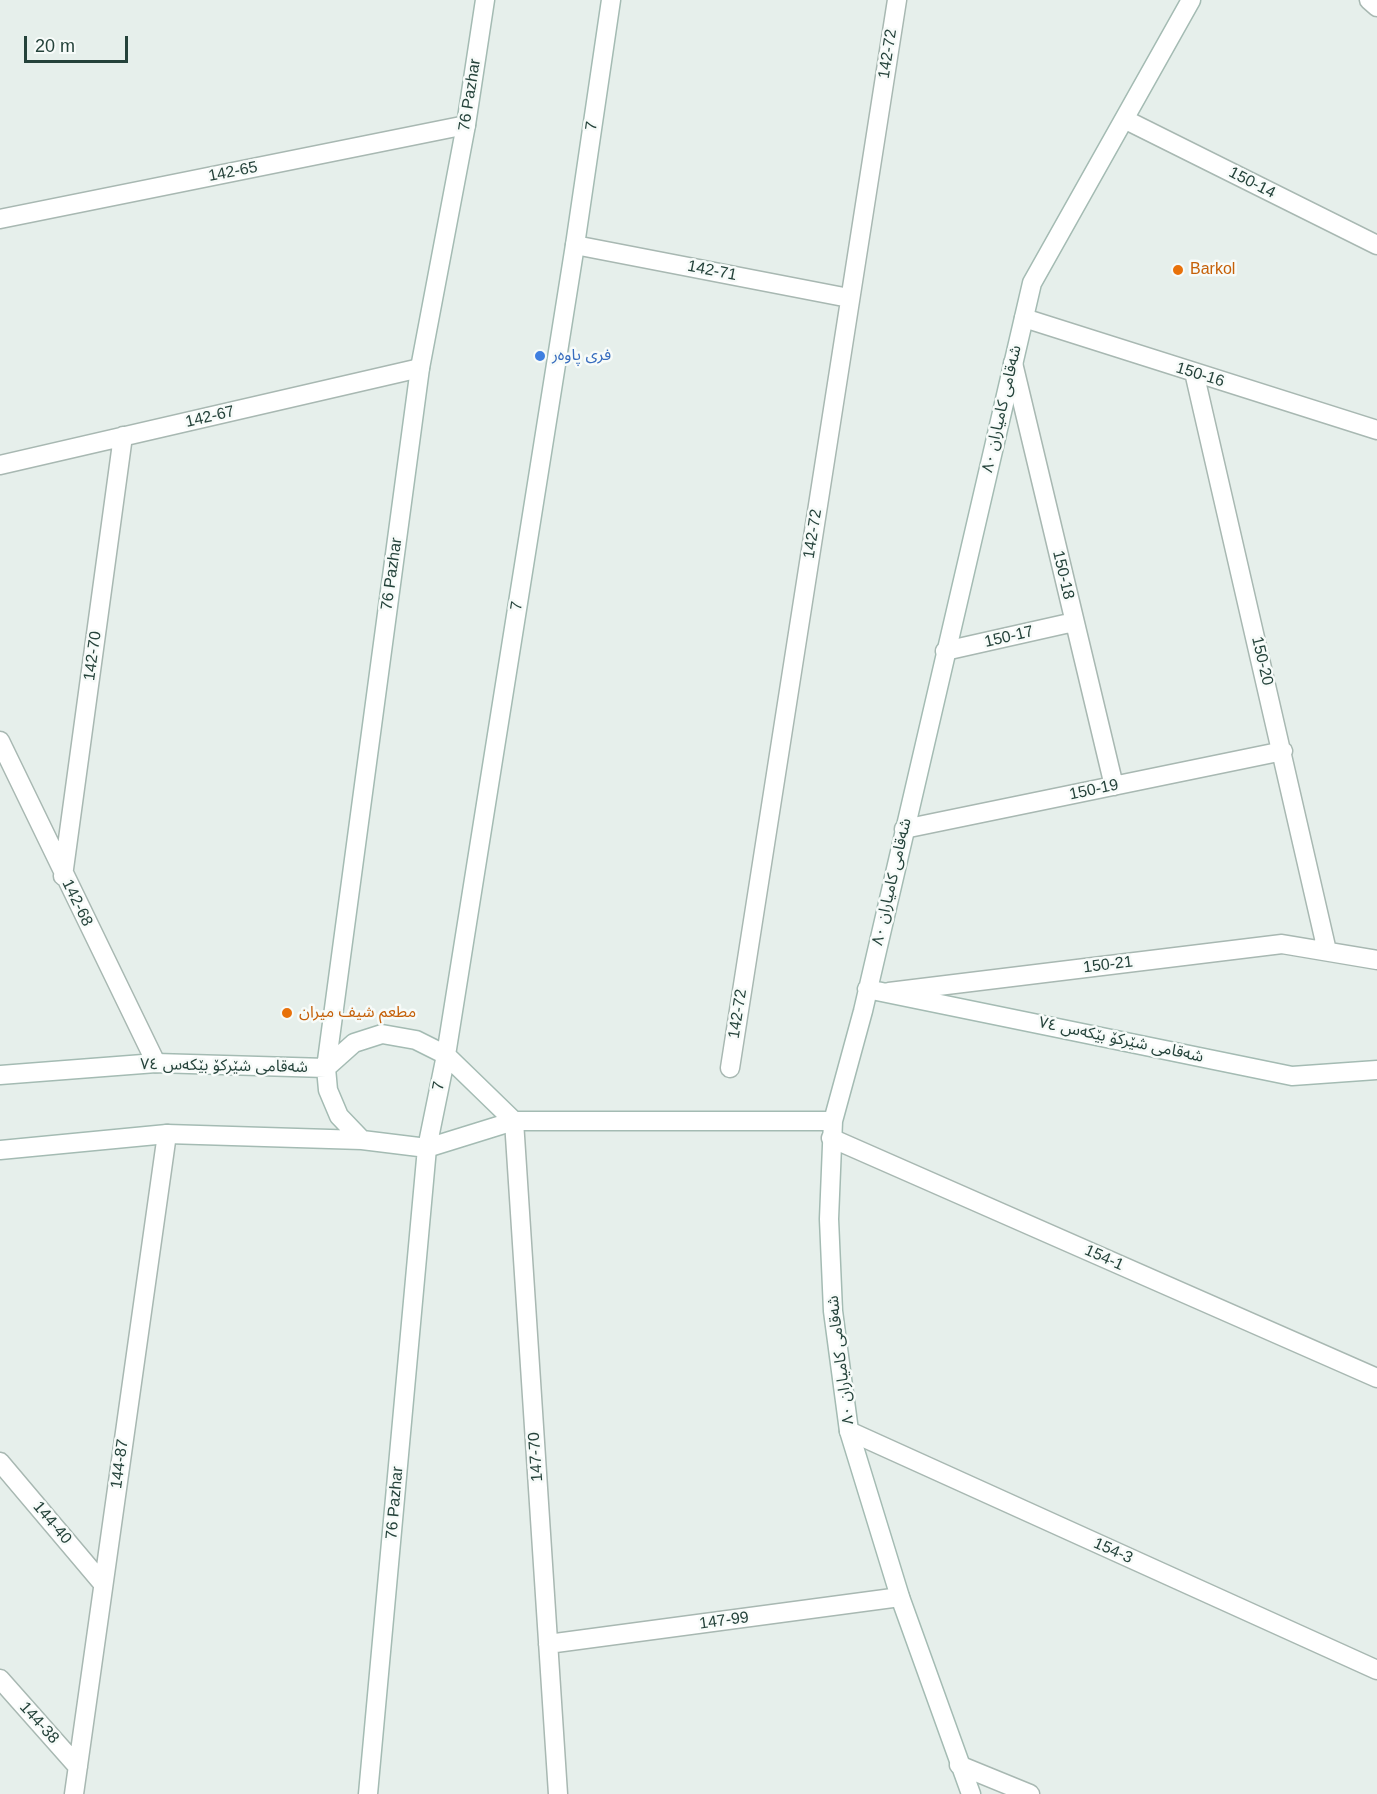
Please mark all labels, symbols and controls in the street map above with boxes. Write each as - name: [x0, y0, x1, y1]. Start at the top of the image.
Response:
- scale bar: [27, 24, 130, 62]
- street label: 142-72: [875, 28, 901, 80]
- text: 20 m: [35, 36, 75, 56]
- street label: 76 Pazhar: [455, 57, 485, 133]
- street label: 7: [582, 120, 602, 132]
- street label: 142-65: [207, 158, 259, 186]
- street label: 150-14: [1225, 163, 1279, 203]
- street label: 142-71: [686, 257, 738, 285]
- place label: Barkol: [1190, 260, 1235, 280]
- marker: Barkol: [1171, 263, 1185, 277]
- street label: شەقامی کامیاران ٨٠: [978, 344, 1026, 474]
- place label: فری پاوەر: [552, 346, 611, 366]
- marker: فری پاوەر: [533, 349, 547, 363]
- street label: 150-16: [1173, 359, 1227, 391]
- street label: 142-67: [184, 402, 236, 432]
- street label: 142-72: [800, 508, 826, 560]
- street label: 76 Pazhar: [377, 537, 407, 611]
- street label: 150-18: [1048, 549, 1078, 601]
- street label: 7: [507, 600, 527, 612]
- street label: 150-17: [983, 622, 1035, 652]
- street label: 142-70: [80, 630, 106, 682]
- street label: 150-20: [1247, 635, 1277, 687]
- street label: 150-19: [1068, 775, 1120, 805]
- street label: شەقامی کامیاران ٨٠: [868, 817, 916, 947]
- street label: 142-68: [57, 876, 97, 930]
- street label: 150-21: [1082, 952, 1134, 978]
- street label: 142-72: [725, 988, 751, 1040]
- place label: مطعم شيف ميران: [299, 1003, 416, 1023]
- marker: مطعم شيف ميران: [280, 1006, 294, 1020]
- street label: شەقامی شێرکۆ بێکەس ٧٤: [1037, 1013, 1205, 1067]
- street label: شەقامی شێرکۆ بێکەس ٧٤: [140, 1055, 308, 1077]
- street label: 7: [429, 1080, 449, 1092]
- street label: 154-1: [1081, 1241, 1127, 1275]
- street label: شەقامی کامیاران ٨٠: [824, 1294, 858, 1426]
- street label: 147-70: [525, 1431, 547, 1483]
- street label: 144-87: [107, 1438, 133, 1490]
- street label: 76 Pazhar: [382, 1466, 408, 1540]
- street label: 144-40: [29, 1498, 75, 1548]
- street label: 154-3: [1090, 1534, 1136, 1568]
- street label: 147-99: [698, 1608, 750, 1634]
- street label: 144-38: [15, 1698, 63, 1748]

